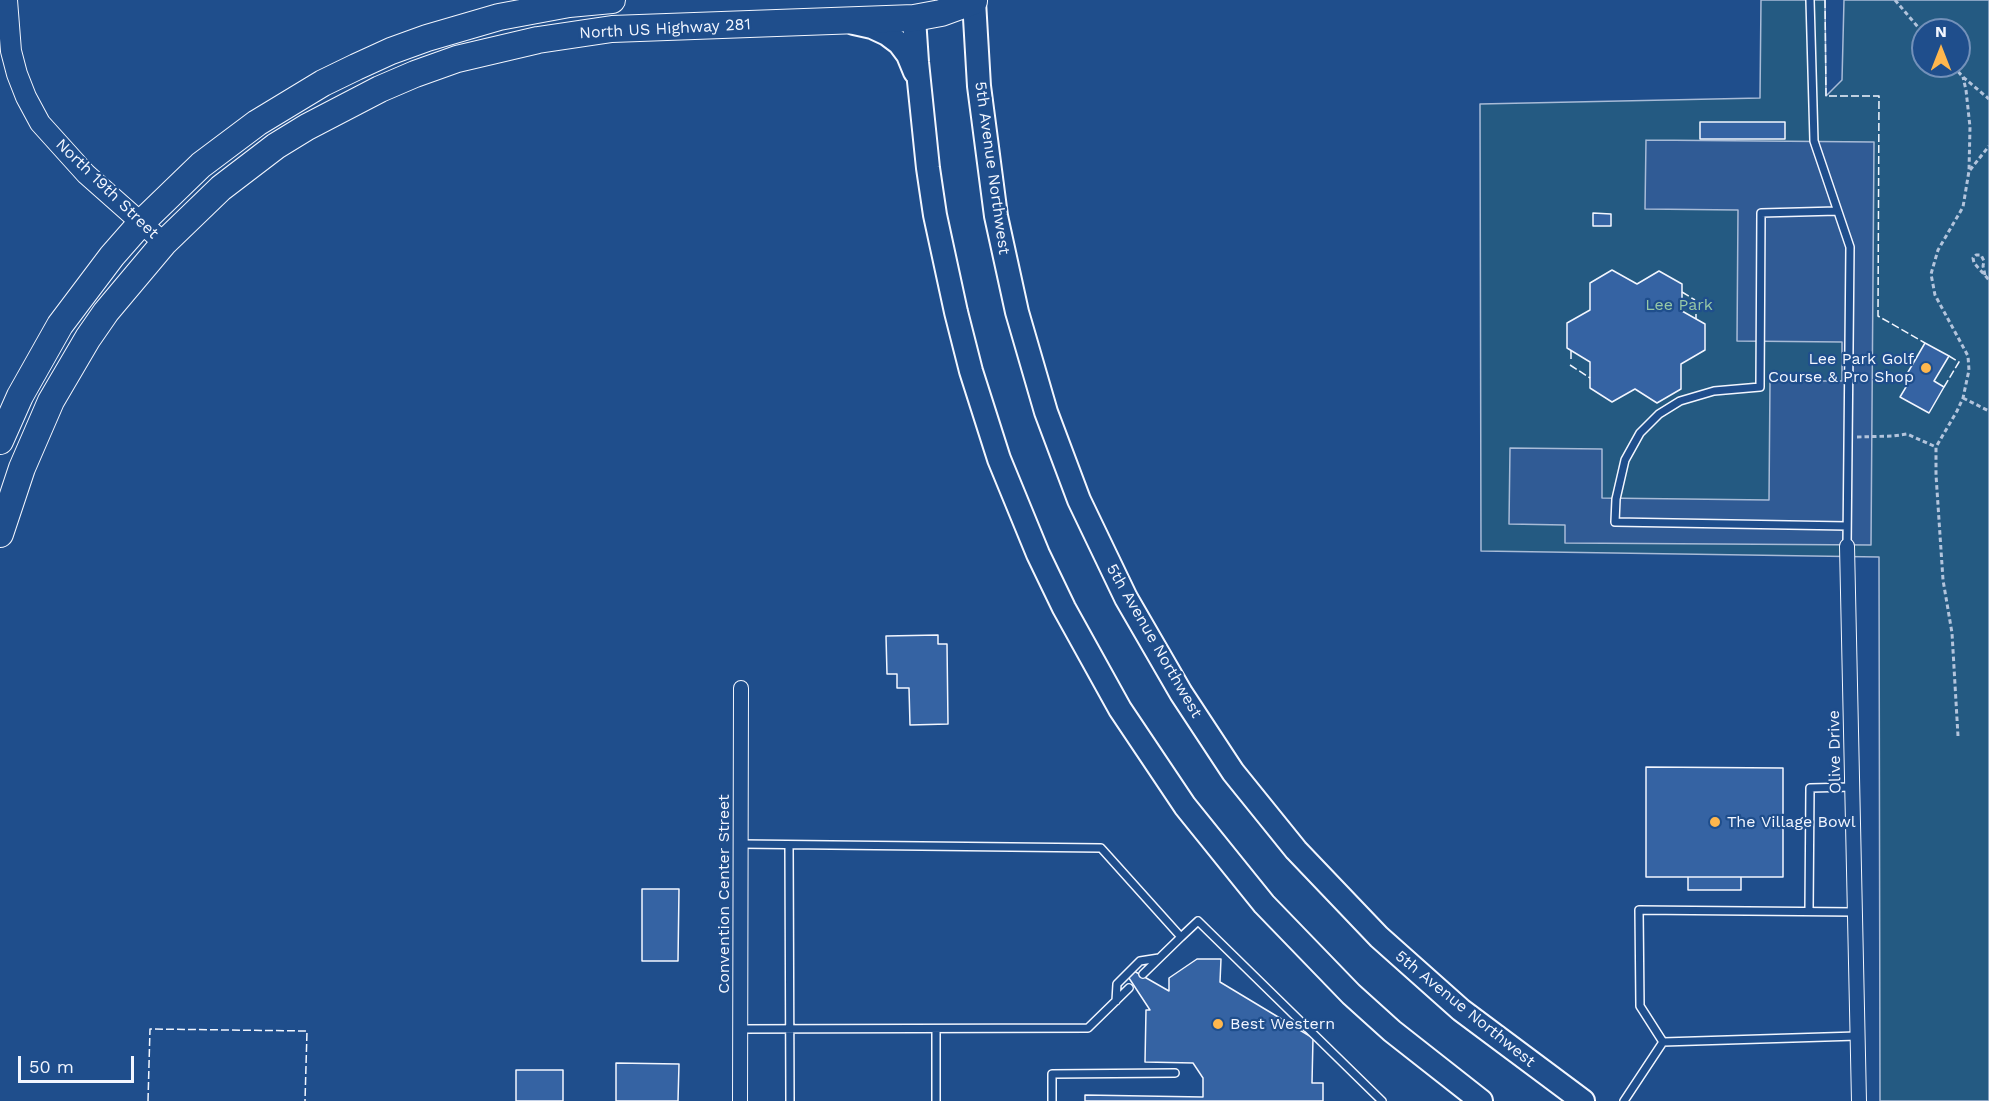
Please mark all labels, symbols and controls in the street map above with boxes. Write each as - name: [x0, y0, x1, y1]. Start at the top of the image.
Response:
- street label: North US Highway 281: [579, 15, 751, 43]
- north arrow: [1911, 18, 1971, 78]
- text: N: [1935, 22, 1947, 41]
- street label: 5th Avenue Northwest: [970, 80, 1014, 256]
- street label: North 19th Street: [52, 135, 162, 243]
- park label: Lee Park: [1645, 295, 1713, 315]
- place label: Lee Park Golf Course & Pro Shop: [1768, 349, 1914, 387]
- marker: Lee Park Golf Course & Pro Shop: [1919, 361, 1933, 375]
- street label: 5th Avenue Northwest: [1102, 561, 1206, 721]
- street label: Olive Drive: [1825, 710, 1845, 794]
- street label: Convention Center Street: [714, 794, 734, 994]
- place label: The Village Bowl: [1727, 812, 1856, 832]
- marker: The Village Bowl: [1708, 815, 1722, 829]
- street label: 5th Avenue Northwest: [1391, 947, 1539, 1071]
- place label: Best Western: [1230, 1014, 1335, 1034]
- marker: Best Western: [1211, 1017, 1225, 1031]
- scale bar: [21, 1044, 136, 1082]
- text: 50 m: [29, 1056, 74, 1077]

